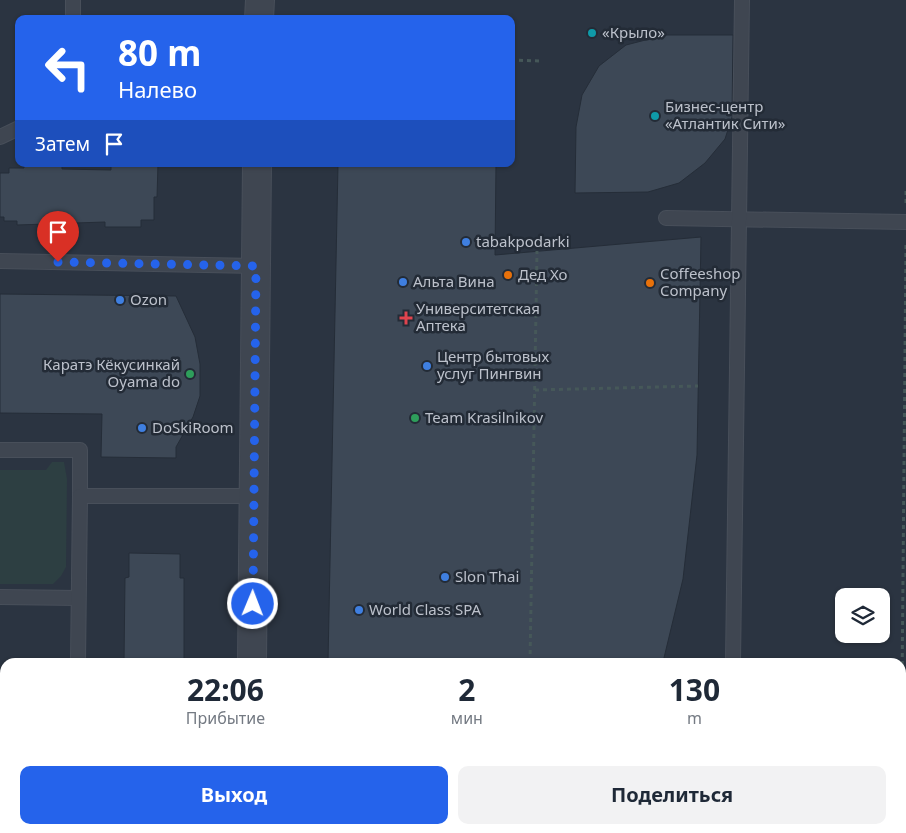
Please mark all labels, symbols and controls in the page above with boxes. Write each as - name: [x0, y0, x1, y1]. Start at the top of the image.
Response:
- place label: «Крыло»: [602, 22, 665, 42]
- marker: «Крыло»: [586, 27, 598, 39]
- text: 80 m: [118, 29, 201, 76]
- icon: left: [35, 35, 100, 100]
- text: Налево: [118, 74, 197, 104]
- place label: Бизнес-центр «Атлантик Сити»: [665, 96, 786, 133]
- marker: Бизнес-центр «Атлантик Сити»: [649, 110, 661, 122]
- icon: arrive: [100, 130, 128, 158]
- text: Затем: [35, 131, 90, 157]
- pin: [37, 211, 79, 262]
- icon: arrive: [44, 218, 72, 246]
- place label: tabakpodarki: [476, 231, 570, 251]
- marker: tabakpodarki: [460, 236, 472, 248]
- place label: Coffeeshop Company: [660, 263, 741, 300]
- place label: Дед Хо: [518, 264, 568, 284]
- marker: Дед Хо: [502, 269, 514, 281]
- place label: Альта Вина: [413, 271, 494, 291]
- marker: Альта Вина: [397, 276, 409, 288]
- marker: Coffeeshop Company: [644, 277, 656, 289]
- place label: Ozon: [130, 289, 167, 309]
- marker: Ozon: [114, 294, 126, 306]
- place label: Университетская Аптека: [416, 298, 540, 335]
- marker: Университетская Аптека: [400, 312, 412, 324]
- place label: Центр бытовых услуг Пингвин: [437, 346, 549, 383]
- place label: Каратэ Кёкусинкай Oyama do: [43, 354, 180, 391]
- marker: Центр бытовых услуг Пингвин: [421, 360, 433, 372]
- marker: Каратэ Кёкусинкай Oyama do: [184, 368, 196, 380]
- place label: Team Krasilnikov: [425, 407, 544, 427]
- marker: Team Krasilnikov: [409, 412, 421, 424]
- place label: DoSkiRoom: [152, 417, 234, 437]
- marker: DoSkiRoom: [136, 422, 148, 434]
- place label: Slon Thai: [455, 566, 519, 586]
- marker: Slon Thai: [439, 571, 451, 583]
- position arrow: [226, 577, 278, 629]
- map controls: [835, 588, 890, 643]
- button: layers: [835, 588, 890, 643]
- place label: World Class SPA: [369, 599, 482, 619]
- marker: World Class SPA: [353, 604, 365, 616]
- text: 22:06: [187, 669, 264, 710]
- text: 2: [458, 669, 475, 710]
- text: 130: [669, 669, 720, 710]
- text: Прибытие: [186, 707, 265, 729]
- text: мин: [451, 707, 483, 729]
- text: m: [687, 707, 702, 729]
- button: Выход: [20, 766, 448, 824]
- button: Поделиться: [458, 766, 886, 824]

